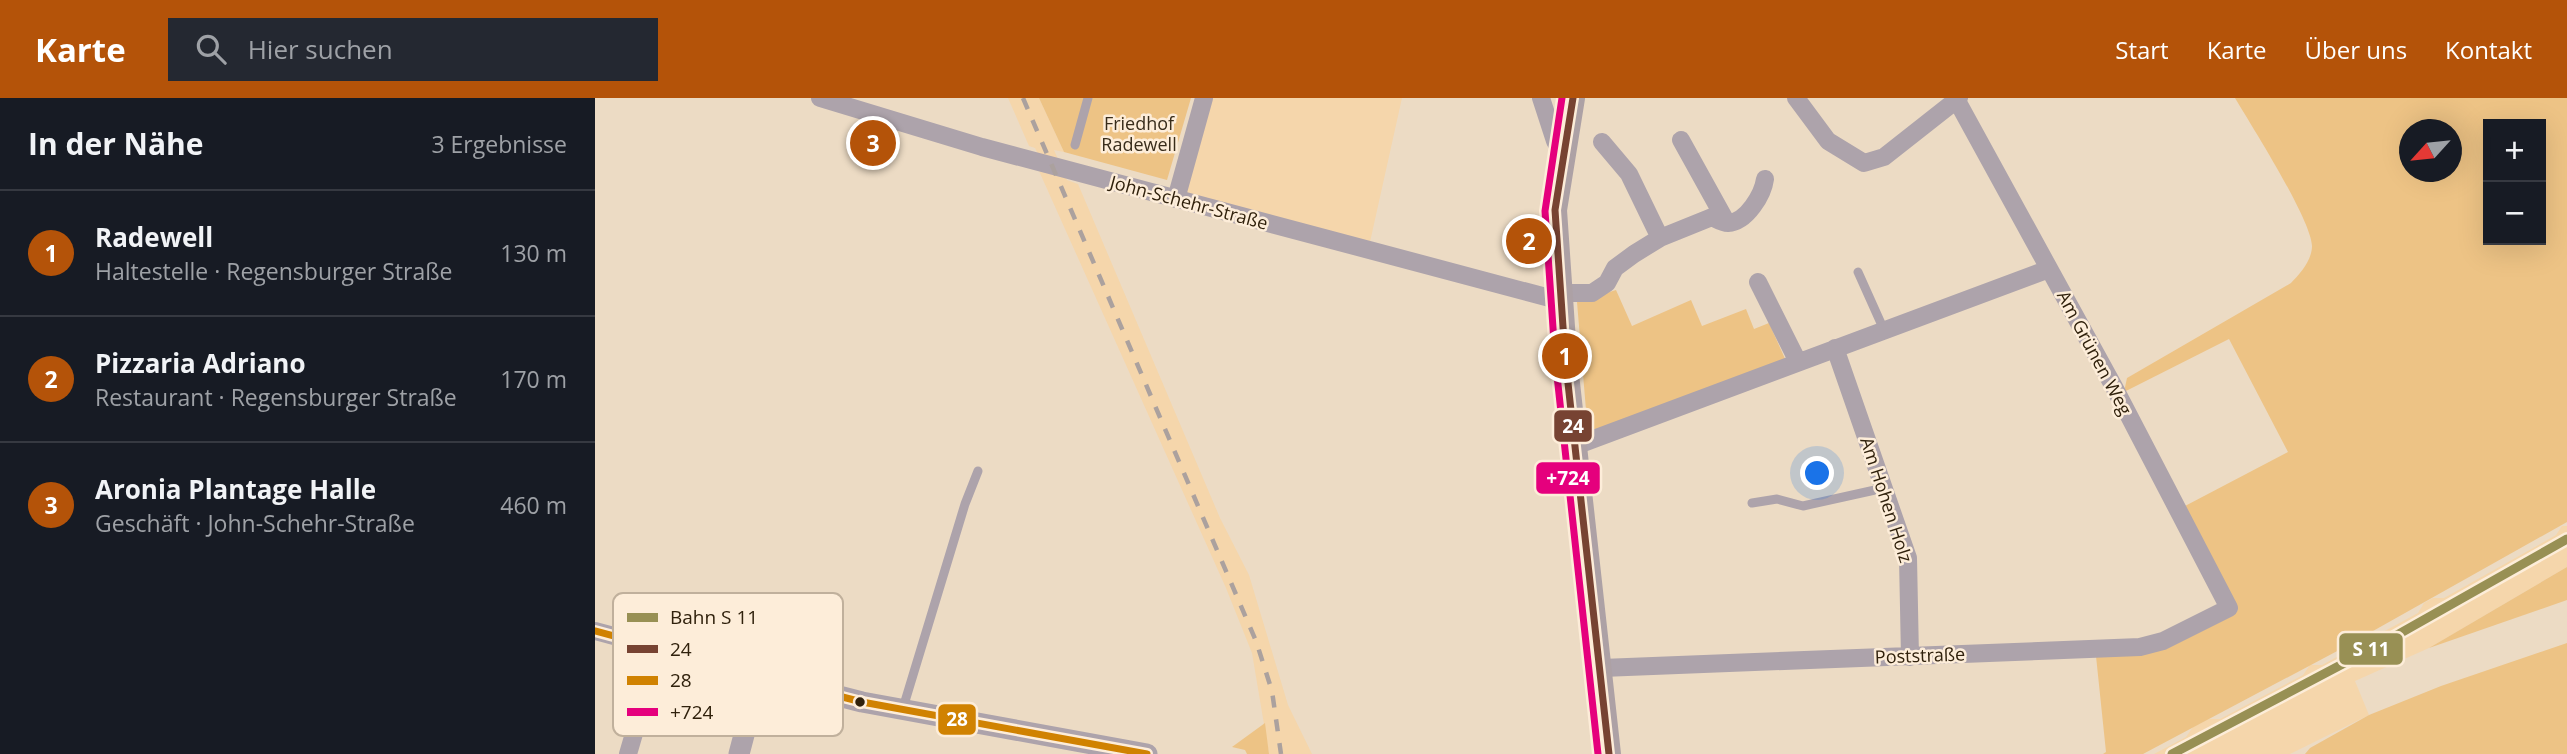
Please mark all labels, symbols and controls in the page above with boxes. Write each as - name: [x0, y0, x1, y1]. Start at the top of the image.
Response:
- search box: [168, 18, 658, 81]
- text: Karte: [35, 27, 126, 72]
- icon: search: [192, 30, 230, 68]
- text: Hier suchen: [248, 31, 393, 67]
- text: Start: [2115, 33, 2169, 66]
- text: Karte: [2207, 33, 2267, 66]
- text: Über uns: [2305, 33, 2407, 66]
- text: Kontakt: [2445, 33, 2532, 66]
- park label: Friedhof Radewell: [1101, 111, 1177, 156]
- pin: 3: [850, 117, 896, 169]
- north arrow: [2399, 119, 2462, 182]
- map controls: [2483, 119, 2546, 245]
- button: +: [2483, 119, 2546, 182]
- text: In der Nähe: [28, 123, 204, 164]
- text: 3 Ergebnisse: [431, 128, 567, 160]
- street label: John-Schehr-Straße: [1106, 169, 1271, 235]
- button: −: [2483, 182, 2546, 245]
- pin: 2: [1506, 215, 1552, 267]
- text: Radewell: [95, 219, 213, 255]
- text: 1: [44, 237, 58, 269]
- text: 130 m: [500, 237, 567, 269]
- text: Haltestelle · Regensburger Straße: [95, 255, 452, 287]
- street label: Am Grünen Weg: [2052, 286, 2138, 419]
- pin: 1: [1542, 330, 1588, 382]
- text: Pizzaria Adriano: [95, 345, 306, 381]
- text: 2: [44, 363, 58, 395]
- text: 170 m: [500, 363, 567, 395]
- text: Restaurant · Regensburger Straße: [95, 381, 457, 413]
- line badge: 24: [1553, 409, 1593, 443]
- text: 24: [1562, 413, 1584, 439]
- street label: Am Hohen Holz: [1855, 434, 1919, 566]
- your location: [1800, 456, 1834, 490]
- line badge: +724: [1535, 461, 1601, 495]
- text: +724: [1546, 465, 1590, 491]
- text: Aronia Plantage Halle: [95, 471, 376, 507]
- text: 3: [44, 489, 58, 521]
- text: 460 m: [500, 489, 567, 521]
- text: Geschäft · John-Schehr-Straße: [95, 507, 415, 539]
- legend: [613, 593, 843, 736]
- text: Bahn S 11: [670, 604, 758, 630]
- line badge: S 11: [2338, 632, 2404, 666]
- text: 24: [670, 636, 692, 662]
- text: S 11: [2352, 636, 2390, 662]
- street label: Poststraße: [1874, 641, 1966, 669]
- text: 28: [670, 667, 692, 693]
- unlabelled marker: [853, 695, 867, 709]
- text: +724: [670, 699, 714, 725]
- line badge: 28: [937, 703, 977, 736]
- text: 28: [946, 706, 968, 732]

